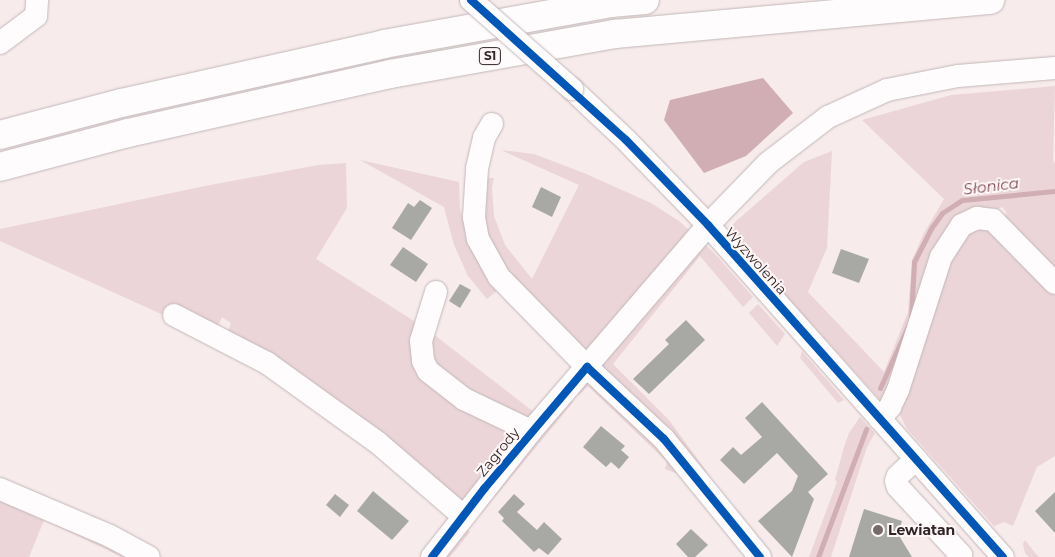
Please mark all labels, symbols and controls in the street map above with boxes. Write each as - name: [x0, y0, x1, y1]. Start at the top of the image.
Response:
- road number: S1: [479, 46, 501, 66]
- water label: Słonica: [962, 174, 1020, 198]
- street label: Wyzwolenia: [721, 224, 791, 298]
- street label: Zagrody: [473, 424, 523, 480]
- place label: Lewiatan: [888, 522, 955, 538]
- marker: Lewiatan: [872, 524, 884, 536]

